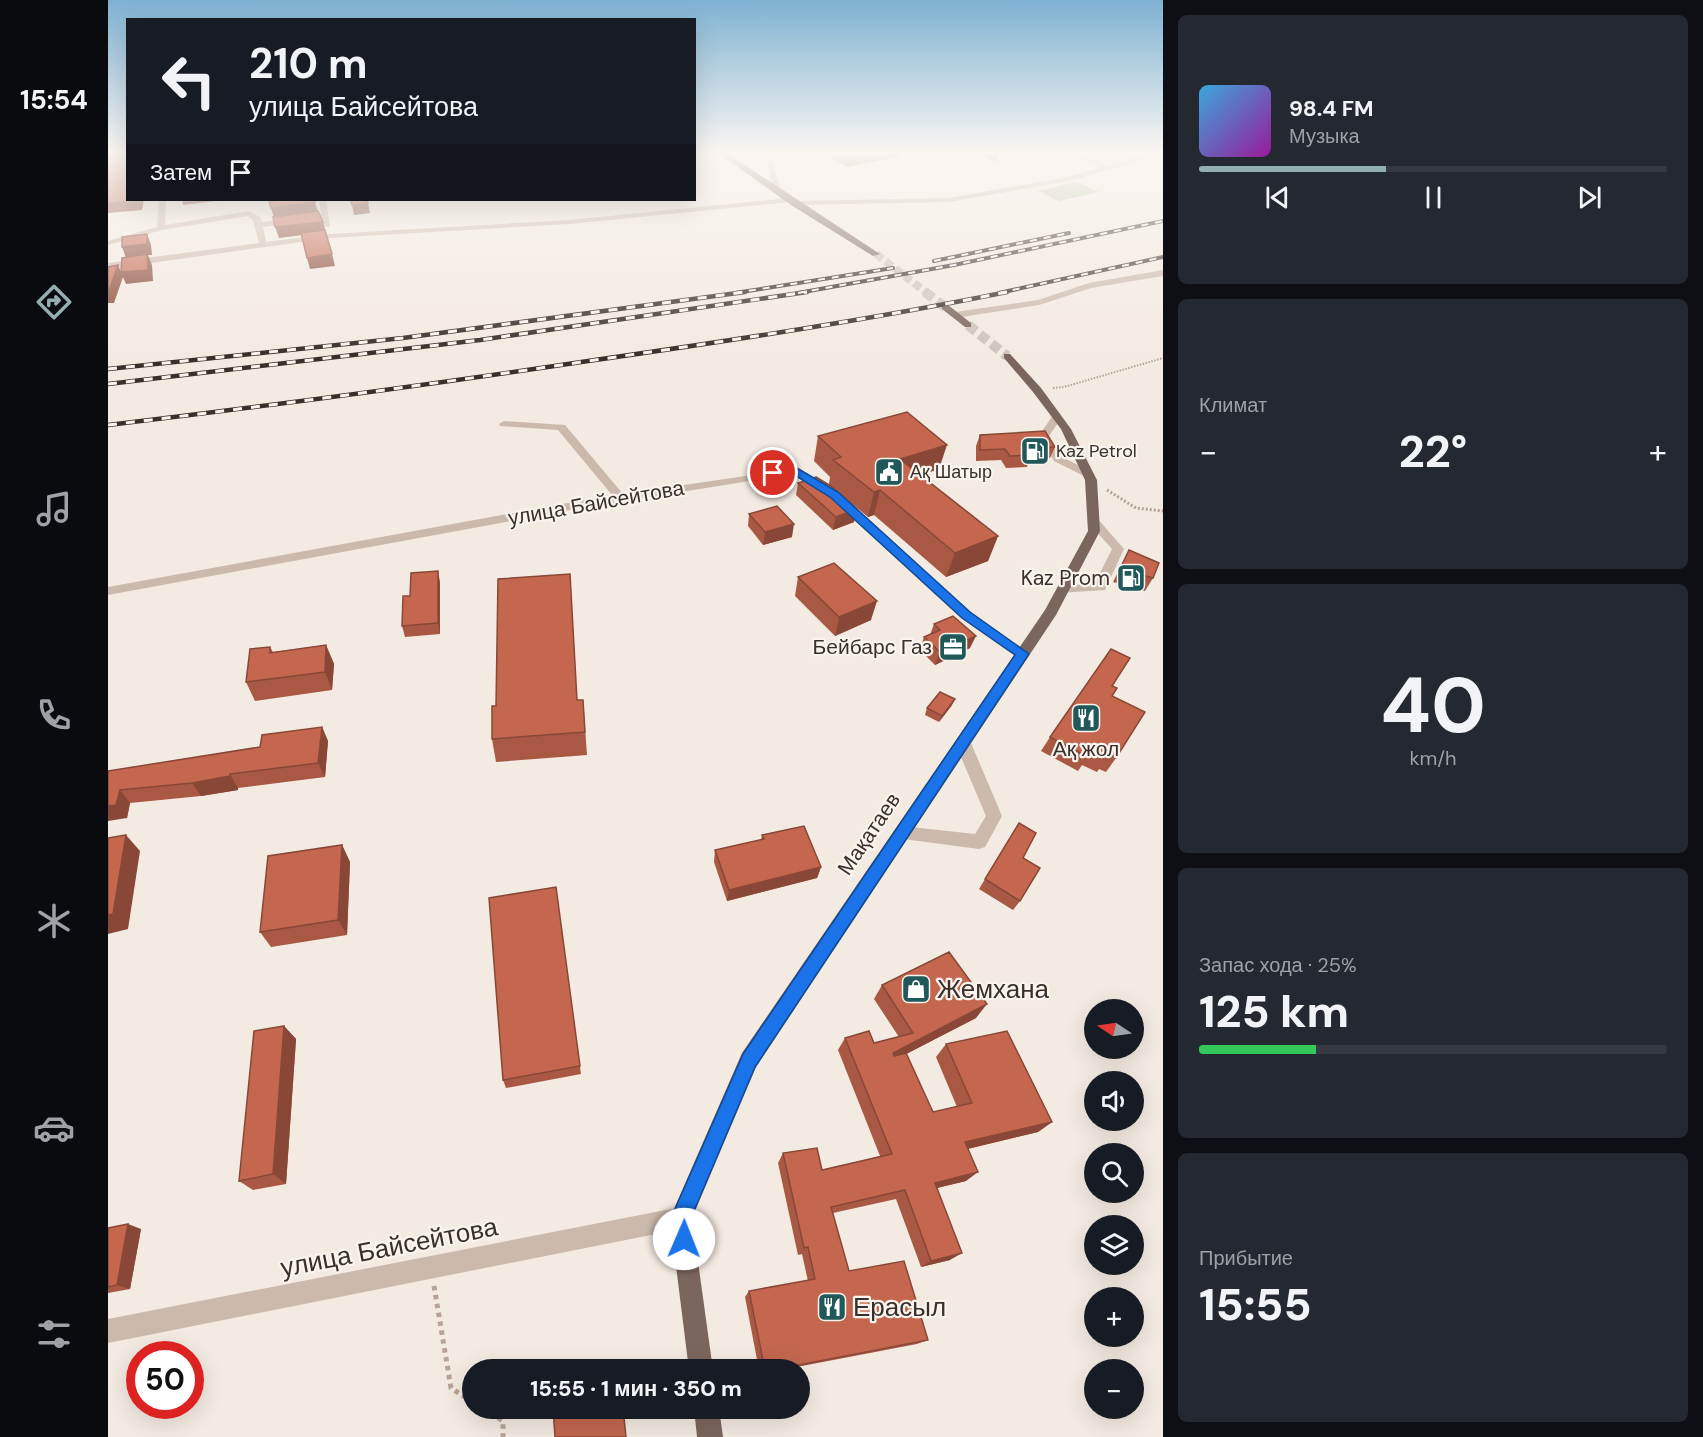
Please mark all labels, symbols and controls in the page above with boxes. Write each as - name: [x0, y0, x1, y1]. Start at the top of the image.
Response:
- text: 210 m: [249, 36, 367, 91]
- icon: left: [150, 42, 228, 120]
- text: 15:54: [20, 82, 88, 117]
- text: улица Байсейтова: [249, 89, 478, 124]
- text: 98.4 FM: [1289, 94, 1373, 123]
- text: Музыка: [1289, 123, 1360, 149]
- icon: arrive: [224, 156, 257, 189]
- text: Затем: [150, 158, 212, 187]
- icon: previous: [1261, 181, 1294, 214]
- icon: pause: [1417, 181, 1450, 214]
- icon: next: [1573, 181, 1606, 214]
- icon: directions: [33, 281, 75, 323]
- text: Климат: [1199, 392, 1267, 418]
- text: 22°: [1399, 422, 1467, 481]
- text: −: [1199, 430, 1217, 473]
- text: +: [1649, 430, 1667, 473]
- fuel station icon: Kaz Petrol: [1019, 435, 1051, 467]
- place label: Kaz Petrol: [1056, 439, 1137, 463]
- pin: [747, 447, 798, 498]
- icon: arrive: [756, 456, 789, 489]
- public building icon: Ақ Шатыр: [873, 456, 905, 488]
- place label: Ақ Шатыр: [910, 460, 992, 484]
- street label: улица Байсейтова: [506, 474, 686, 532]
- icon: music: [33, 488, 75, 530]
- fuel station icon: Kaz Prom: [1115, 562, 1147, 594]
- place label: Kaz Prom: [1021, 564, 1110, 592]
- office icon: Бейбарс Газ: [937, 631, 969, 663]
- place label: Бейбарс Газ: [813, 633, 932, 661]
- text: 40: [1380, 655, 1486, 756]
- icon: phone: [33, 694, 75, 736]
- restaurant icon: Ақ жол: [1070, 702, 1102, 734]
- place label: Ақ жол: [1053, 735, 1119, 763]
- text: km/h: [1409, 745, 1457, 771]
- street label: Мақатаев: [831, 787, 907, 881]
- icon: climate: [33, 900, 75, 942]
- text: Запас хода · 25%: [1199, 952, 1357, 978]
- place label: Жемхана: [937, 972, 1050, 1006]
- shop icon: Жемхана: [900, 973, 932, 1005]
- text: 125 km: [1199, 982, 1349, 1041]
- north arrow: [1084, 999, 1144, 1059]
- map controls: [1084, 999, 1144, 1419]
- button: sound: [1084, 1071, 1144, 1131]
- icon: car: [33, 1107, 75, 1149]
- button: search: [1084, 1143, 1144, 1203]
- position arrow: [652, 1207, 716, 1271]
- street label: улица Байсейтова: [278, 1209, 501, 1285]
- button: layers: [1084, 1215, 1144, 1275]
- text: Прибытие: [1199, 1245, 1293, 1271]
- text: 15:55: [1199, 1275, 1311, 1334]
- button: +: [1084, 1287, 1144, 1347]
- place label: Ерасыл: [853, 1290, 946, 1324]
- restaurant icon: Ерасыл: [816, 1291, 848, 1323]
- icon: filters: [33, 1313, 75, 1355]
- speed limit sign: 50: [126, 1341, 204, 1419]
- button: −: [1084, 1359, 1144, 1419]
- text: 15:55 · 1 мин · 350 m: [530, 1374, 742, 1403]

